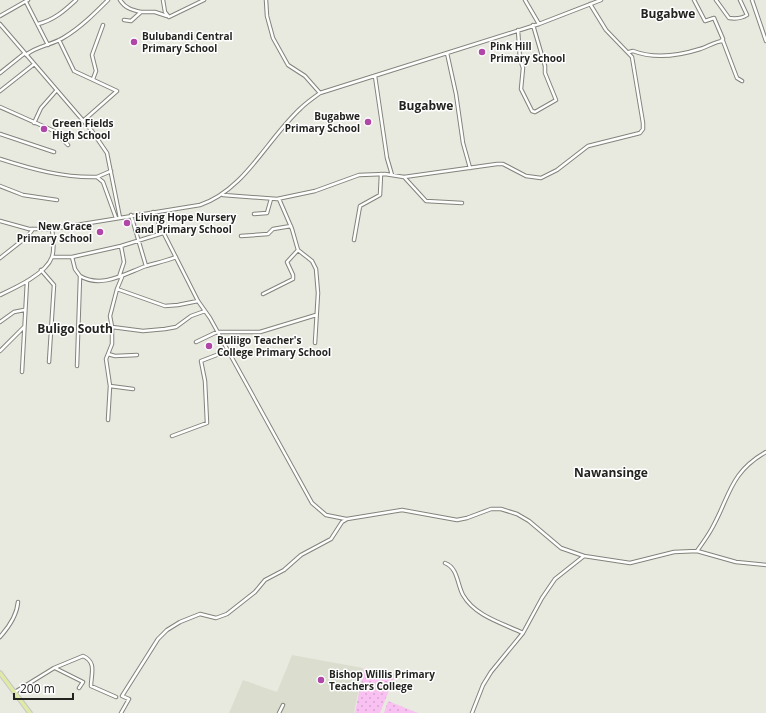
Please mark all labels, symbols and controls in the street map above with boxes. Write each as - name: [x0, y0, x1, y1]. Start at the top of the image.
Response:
- district label: Bugabwe: [641, 5, 695, 22]
- place label: Bulubandi Central Primary School: [142, 29, 233, 55]
- marker: Bulubandi Central Primary School: [129, 37, 139, 47]
- place label: Pink Hill Primary School: [490, 39, 565, 65]
- marker: Pink Hill Primary School: [477, 47, 487, 57]
- district label: Bugabwe: [399, 97, 453, 114]
- place label: Bugabwe Primary School: [285, 109, 360, 135]
- place label: Green Fields High School: [52, 116, 114, 142]
- marker: Bugabwe Primary School: [363, 117, 373, 127]
- marker: Green Fields High School: [39, 124, 49, 134]
- place label: Living Hope Nursery and Primary School: [135, 210, 237, 236]
- marker: Living Hope Nursery and Primary School: [122, 218, 132, 228]
- place label: New Grace Primary School: [17, 219, 92, 245]
- marker: New Grace Primary School: [95, 227, 105, 237]
- district label: Buligo South: [37, 320, 113, 337]
- place label: Buliigo Teacher's College Primary School: [217, 333, 331, 359]
- marker: Buliigo Teacher's College Primary School: [204, 341, 214, 351]
- district label: Nawansinge: [574, 464, 648, 481]
- place label: Bishop Willis Primary Teachers College: [329, 667, 435, 693]
- scale bar: [14, 675, 73, 701]
- marker: Bishop Willis Primary Teachers College: [316, 675, 326, 685]
- text: 200 m: [20, 680, 55, 697]

